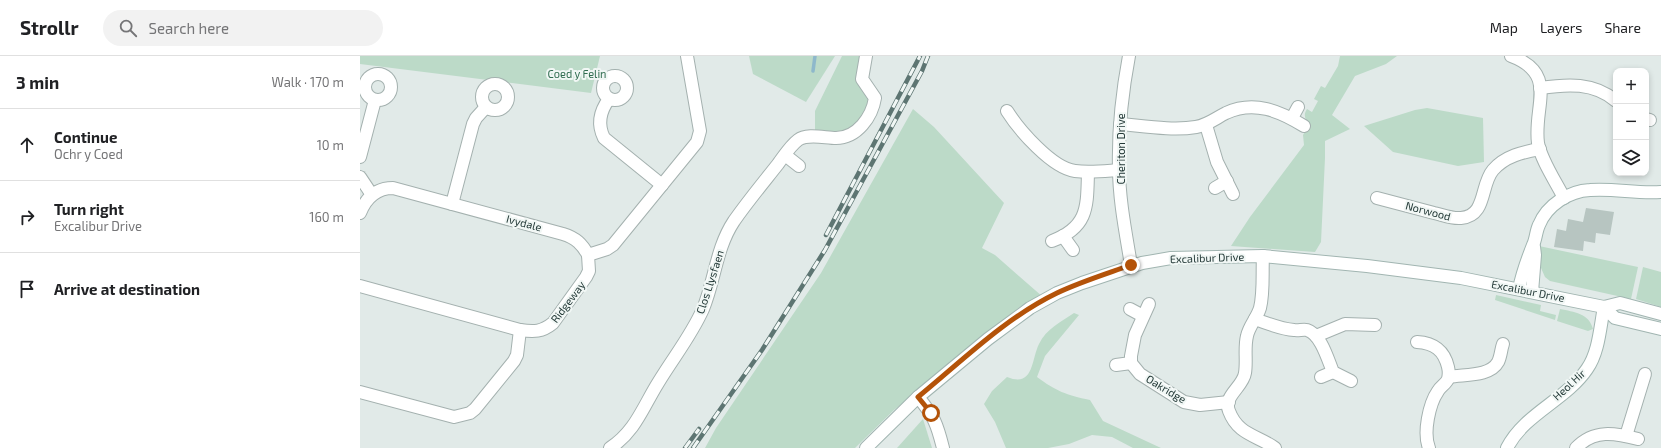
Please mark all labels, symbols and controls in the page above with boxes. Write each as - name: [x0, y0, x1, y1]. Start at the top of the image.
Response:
- search box: [103, 10, 383, 46]
- text: Strollr: [20, 16, 79, 39]
- icon: search: [117, 17, 139, 39]
- text: Search here: [149, 19, 229, 37]
- text: Map: [1490, 19, 1518, 36]
- text: Layers: [1540, 19, 1582, 36]
- text: Share: [1604, 19, 1641, 36]
- park label: Coed y Felin: [547, 67, 607, 80]
- map controls: [1613, 68, 1649, 176]
- button: +: [1613, 68, 1649, 104]
- text: 3 min: [16, 72, 59, 92]
- text: Walk · 170 m: [272, 74, 344, 90]
- button: −: [1613, 104, 1649, 140]
- street label: Cheriton Drive: [1114, 113, 1127, 185]
- text: Continue: [54, 128, 117, 146]
- icon: ahead: [16, 134, 38, 156]
- text: 10 m: [317, 137, 344, 153]
- button: layers: [1613, 140, 1649, 176]
- text: Ochr y Coed: [54, 146, 123, 162]
- street label: Norwood: [1404, 198, 1452, 223]
- text: Turn right: [54, 200, 124, 218]
- icon: right: [16, 206, 38, 228]
- text: 160 m: [309, 209, 344, 225]
- street label: Ivydale: [505, 212, 543, 233]
- text: Excalibur Drive: [54, 218, 142, 234]
- street label: Clos Llysfaen: [693, 248, 726, 315]
- street label: Excalibur Drive: [1170, 250, 1245, 265]
- route end: [1122, 256, 1140, 274]
- street label: Excalibur Drive: [1490, 277, 1566, 304]
- icon: arrive: [16, 278, 38, 300]
- street label: Ridgeway: [548, 278, 588, 325]
- text: Arrive at destination: [54, 280, 200, 298]
- street label: Heol Hir: [1550, 366, 1588, 403]
- street label: Oakridge: [1144, 372, 1189, 406]
- route start: [922, 404, 940, 422]

